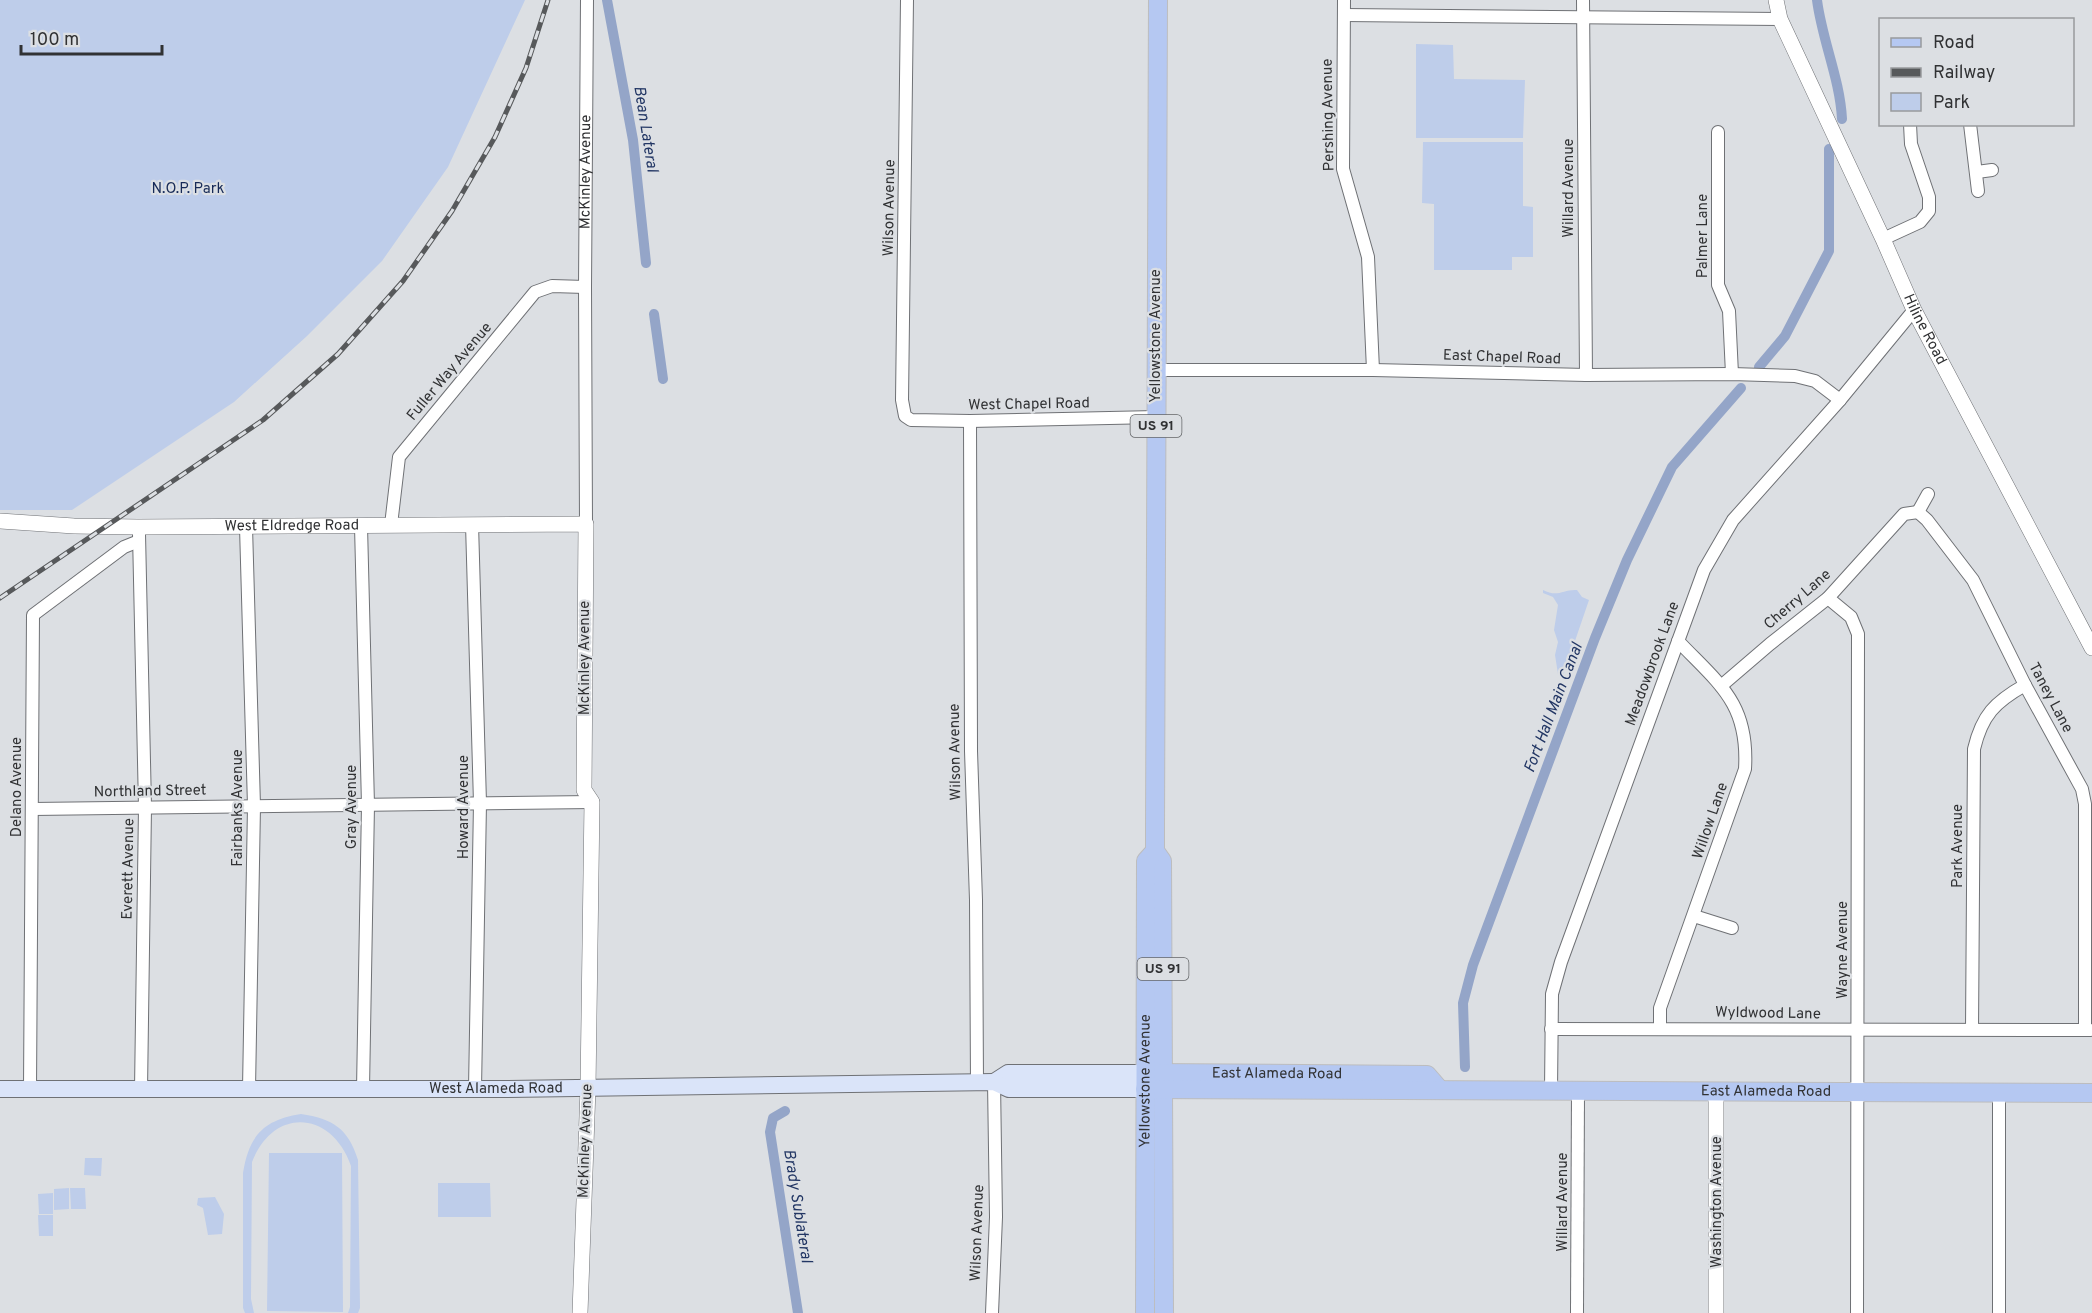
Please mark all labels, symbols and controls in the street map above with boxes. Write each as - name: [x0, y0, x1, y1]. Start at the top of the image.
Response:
- scale bar: [21, 18, 162, 56]
- legend: [1879, 18, 2074, 126]
- text: 100 m: [30, 29, 79, 52]
- text: Road: [1933, 32, 1975, 55]
- street label: Pershing Avenue: [1319, 58, 1339, 172]
- text: Railway: [1933, 62, 1995, 85]
- water label: Bean Lateral: [628, 84, 662, 175]
- text: Park: [1933, 92, 1970, 115]
- street label: McKinley Avenue: [576, 115, 596, 229]
- street label: Willard Avenue: [1560, 138, 1579, 238]
- street label: Wilson Avenue: [880, 159, 900, 257]
- park label: N.O.P. Park: [152, 180, 225, 199]
- street label: Palmer Lane: [1694, 194, 1713, 278]
- street label: Yellowstone Avenue: [1147, 269, 1166, 403]
- street label: Hiline Road: [1899, 291, 1951, 368]
- street label: Fuller Way Avenue: [403, 319, 497, 425]
- street label: East Chapel Road: [1443, 346, 1561, 370]
- street label: West Chapel Road: [968, 394, 1090, 416]
- road number: US 91: [1130, 415, 1182, 437]
- street label: West Eldredge Road: [224, 516, 359, 536]
- street label: Cherry Lane: [1760, 566, 1836, 634]
- street label: Meadowbrook Lane: [1622, 599, 1684, 729]
- street label: McKinley Avenue: [576, 601, 595, 715]
- water label: Fort Hall Main Canal: [1520, 639, 1588, 776]
- street label: Taney Lane: [2024, 660, 2076, 736]
- street label: Wilson Avenue: [946, 703, 966, 801]
- street label: Delano Avenue: [8, 737, 27, 837]
- street label: Fairbanks Avenue: [229, 749, 248, 867]
- street label: Howard Avenue: [455, 755, 474, 859]
- street label: Gray Avenue: [343, 765, 362, 849]
- street label: Willow Lane: [1689, 780, 1733, 862]
- street label: Northland Street: [93, 782, 207, 802]
- street label: Park Avenue: [1949, 804, 1968, 888]
- street label: Everett Avenue: [119, 818, 139, 920]
- street label: Wayne Avenue: [1834, 901, 1853, 999]
- road number: US 91: [1138, 958, 1188, 980]
- street label: Wyldwood Lane: [1715, 1004, 1821, 1024]
- street label: Yellowstone Avenue: [1136, 1014, 1155, 1148]
- street label: East Alameda Road: [1212, 1064, 1342, 1084]
- street label: West Alameda Road: [429, 1079, 563, 1099]
- street label: East Alameda Road: [1701, 1082, 1831, 1101]
- street label: McKinley Avenue: [575, 1083, 597, 1199]
- street label: Washington Avenue: [1708, 1136, 1727, 1268]
- water label: Brady Sublateral: [778, 1148, 816, 1265]
- street label: Willard Avenue: [1554, 1152, 1573, 1252]
- street label: Wilson Avenue: [967, 1184, 989, 1282]

